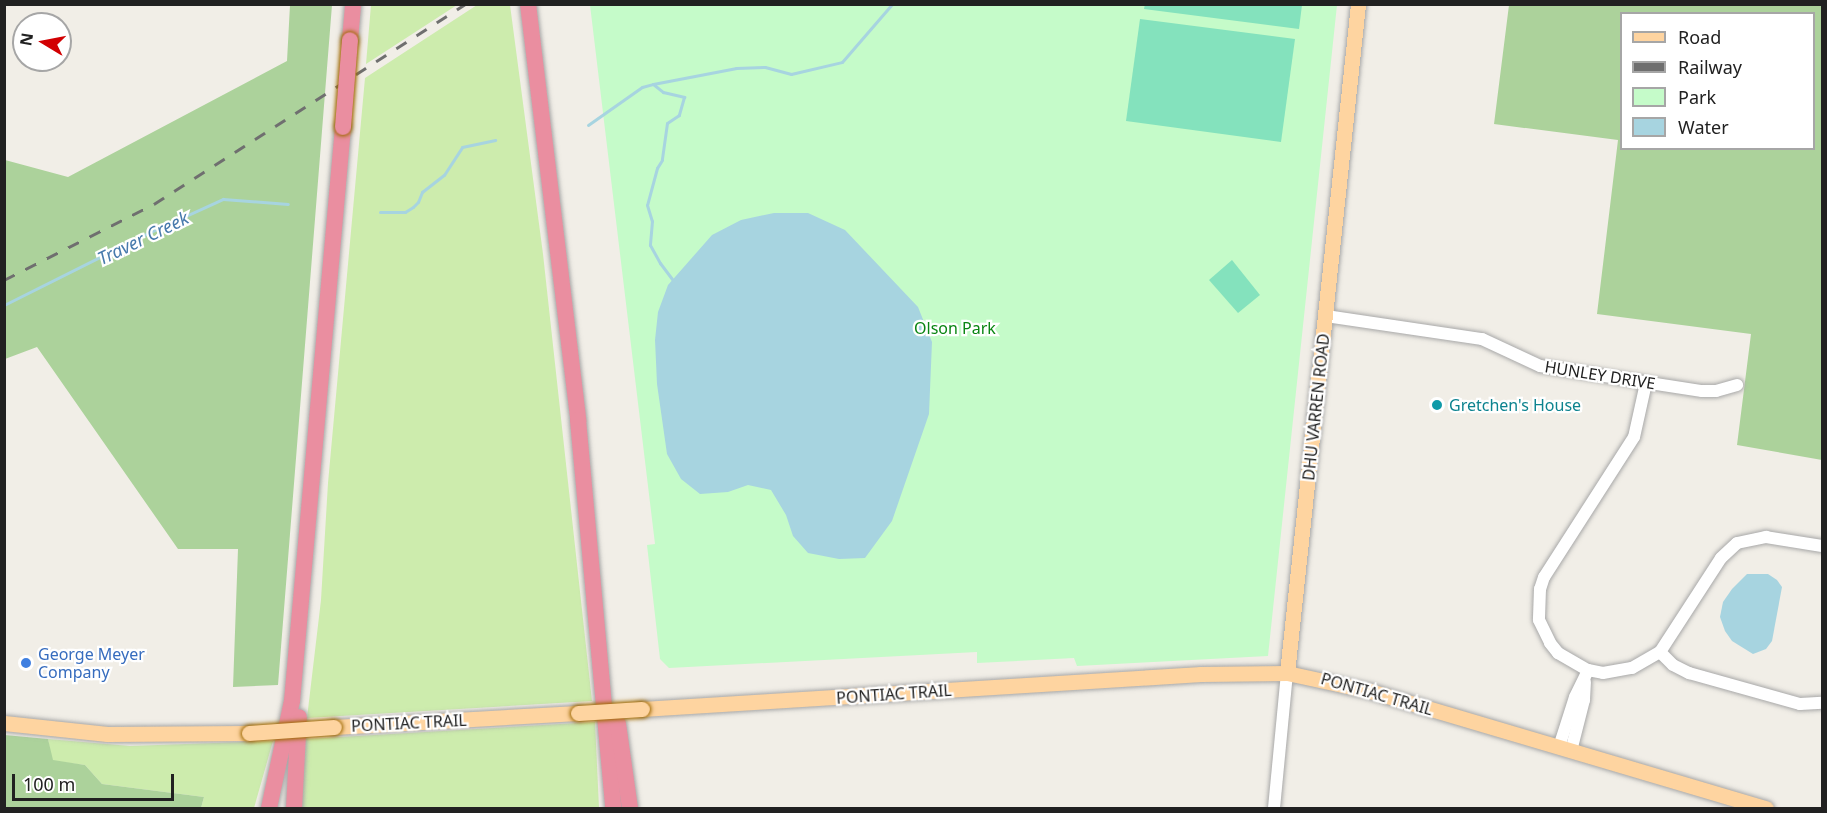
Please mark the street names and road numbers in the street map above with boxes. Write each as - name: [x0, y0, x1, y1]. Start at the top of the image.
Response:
- street label: DHU VARREN ROAD: [1299, 333, 1333, 481]
- street label: HUNLEY DRIVE: [1543, 357, 1657, 393]
- street label: PONTIAC TRAIL: [1319, 669, 1435, 719]
- street label: PONTIAC TRAIL: [836, 680, 952, 708]
- street label: PONTIAC TRAIL: [351, 710, 467, 736]

